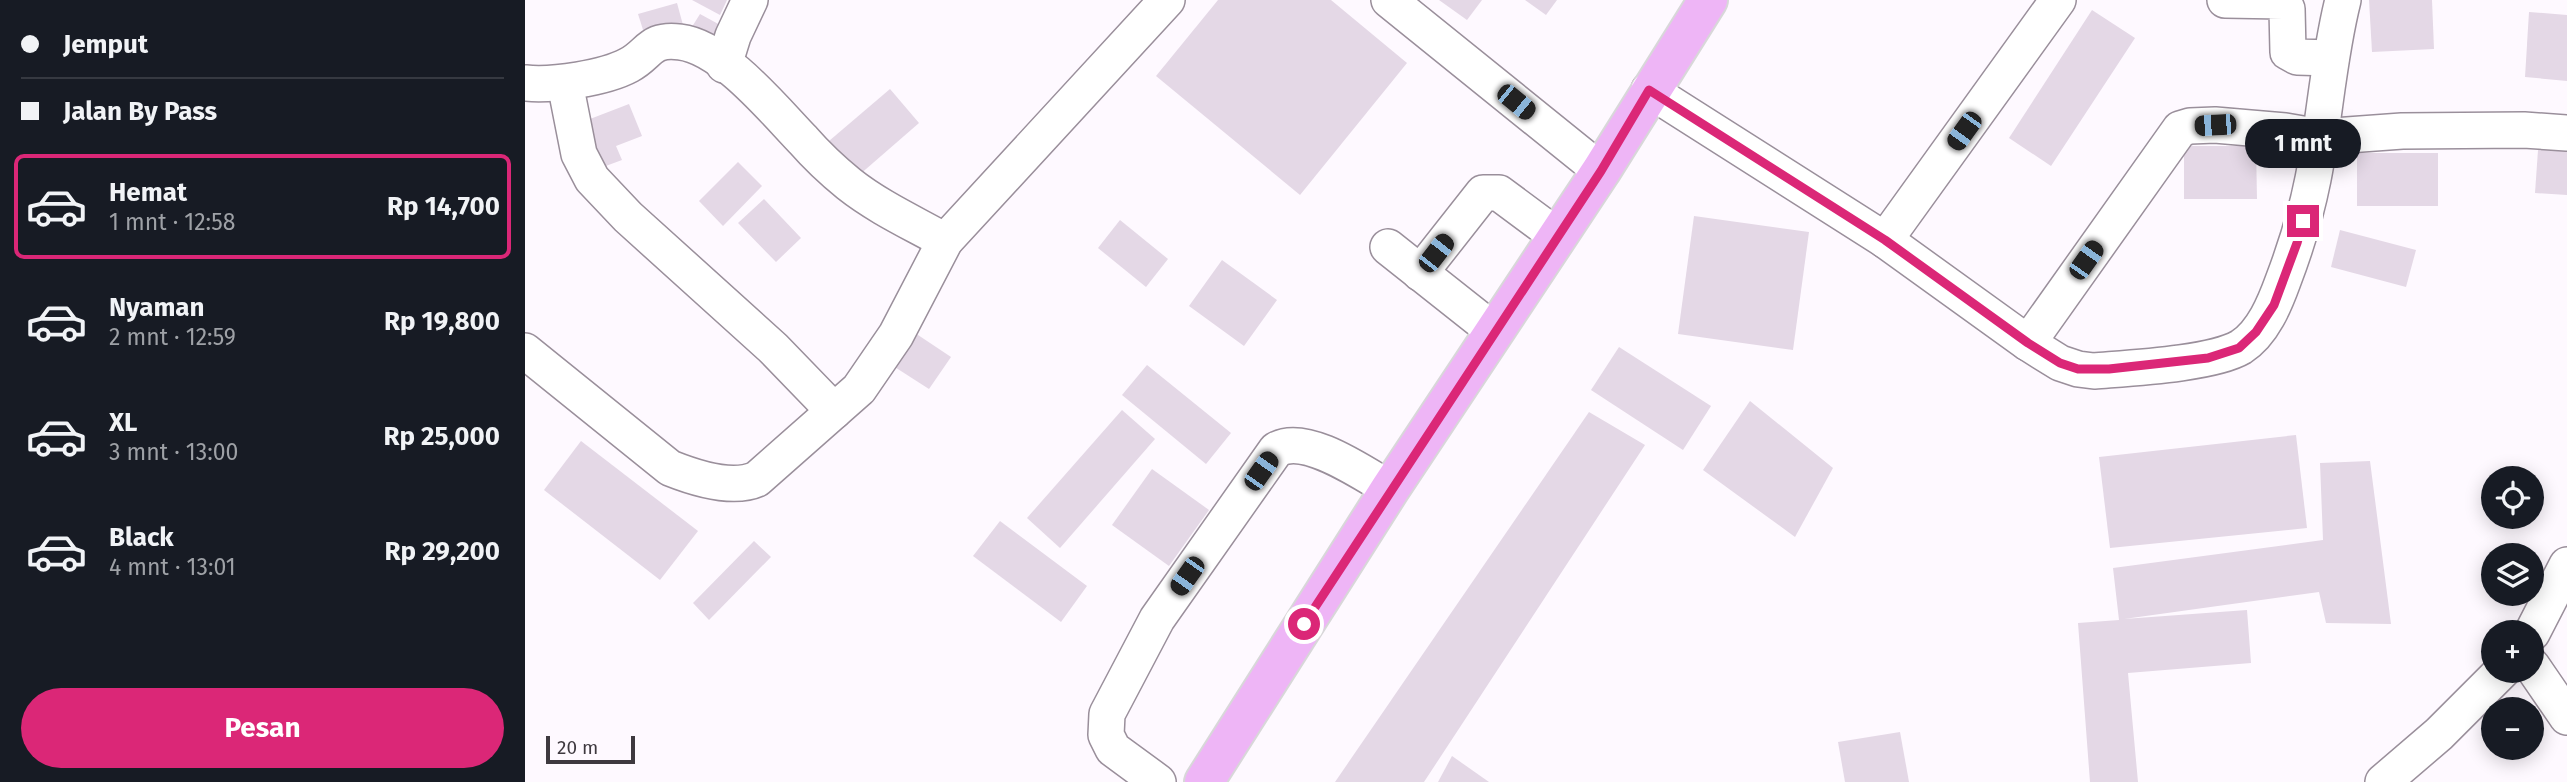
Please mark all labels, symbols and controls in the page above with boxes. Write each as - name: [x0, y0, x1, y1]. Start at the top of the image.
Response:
- text: Jemput: [63, 29, 148, 60]
- car: [1494, 81, 1539, 123]
- text: Jalan By Pass: [63, 96, 217, 127]
- car: [1944, 108, 1985, 154]
- car: [2194, 113, 2237, 137]
- callout: 1 mnt: [2245, 120, 2361, 168]
- text: 1 mnt: [2274, 129, 2332, 157]
- icon: car: [25, 175, 88, 238]
- text: Hemat: [109, 177, 187, 208]
- text: Rp 14,700: [387, 191, 500, 222]
- route end: [2287, 205, 2319, 237]
- text: 1 mnt · 12:58: [109, 208, 235, 236]
- car: [1415, 230, 1458, 276]
- car: [2066, 237, 2107, 283]
- icon: car: [25, 290, 88, 353]
- text: Nyaman: [109, 292, 205, 323]
- text: Rp 19,800: [384, 306, 500, 337]
- text: 2 mnt · 12:59: [109, 323, 236, 351]
- icon: car: [25, 405, 88, 468]
- text: XL: [109, 407, 137, 438]
- text: Rp 25,000: [383, 421, 500, 452]
- text: 3 mnt · 13:00: [109, 438, 238, 466]
- car: [1241, 448, 1282, 494]
- map controls: [2481, 466, 2544, 760]
- button: locate: [2481, 466, 2544, 529]
- icon: car: [25, 520, 88, 583]
- text: Black: [109, 522, 174, 553]
- text: Rp 29,200: [384, 536, 500, 567]
- button: layers: [2481, 543, 2544, 606]
- text: 4 mnt · 13:01: [109, 553, 236, 581]
- car: [1167, 553, 1208, 599]
- route start: [1288, 608, 1320, 640]
- button: +: [2481, 620, 2544, 683]
- button: Pesan: [21, 688, 504, 768]
- button: −: [2481, 697, 2544, 760]
- scale bar: [546, 733, 635, 765]
- text: 20 m: [557, 736, 598, 759]

